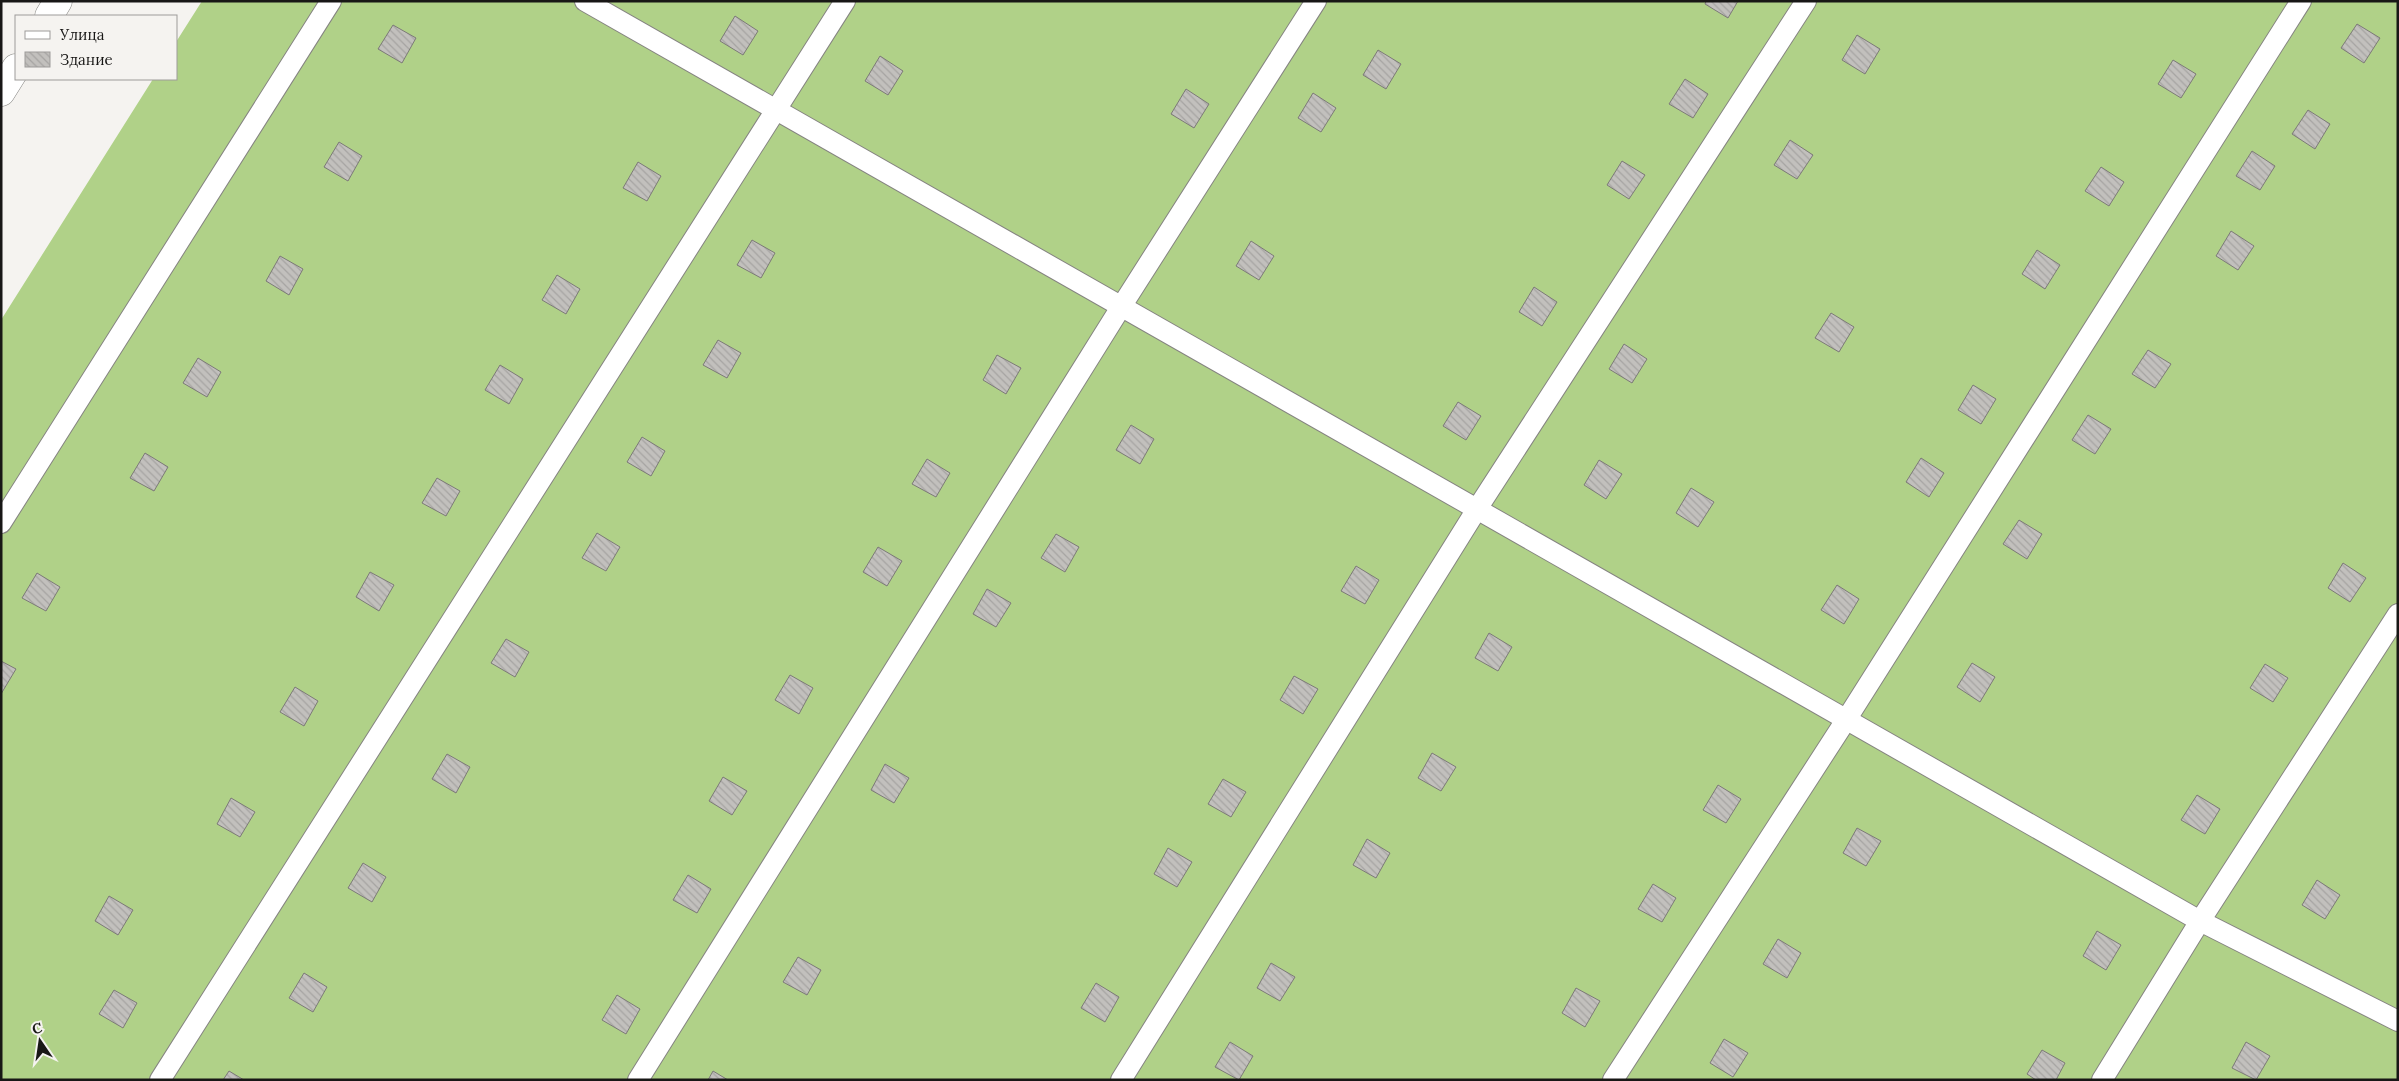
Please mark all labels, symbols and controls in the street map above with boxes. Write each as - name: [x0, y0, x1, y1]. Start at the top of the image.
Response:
- legend: [15, 15, 178, 80]
- text: Улица: [59, 25, 105, 44]
- text: Здание: [60, 50, 113, 69]
- north arrow: [15, 1016, 65, 1066]
- text: С: [30, 1018, 44, 1038]

